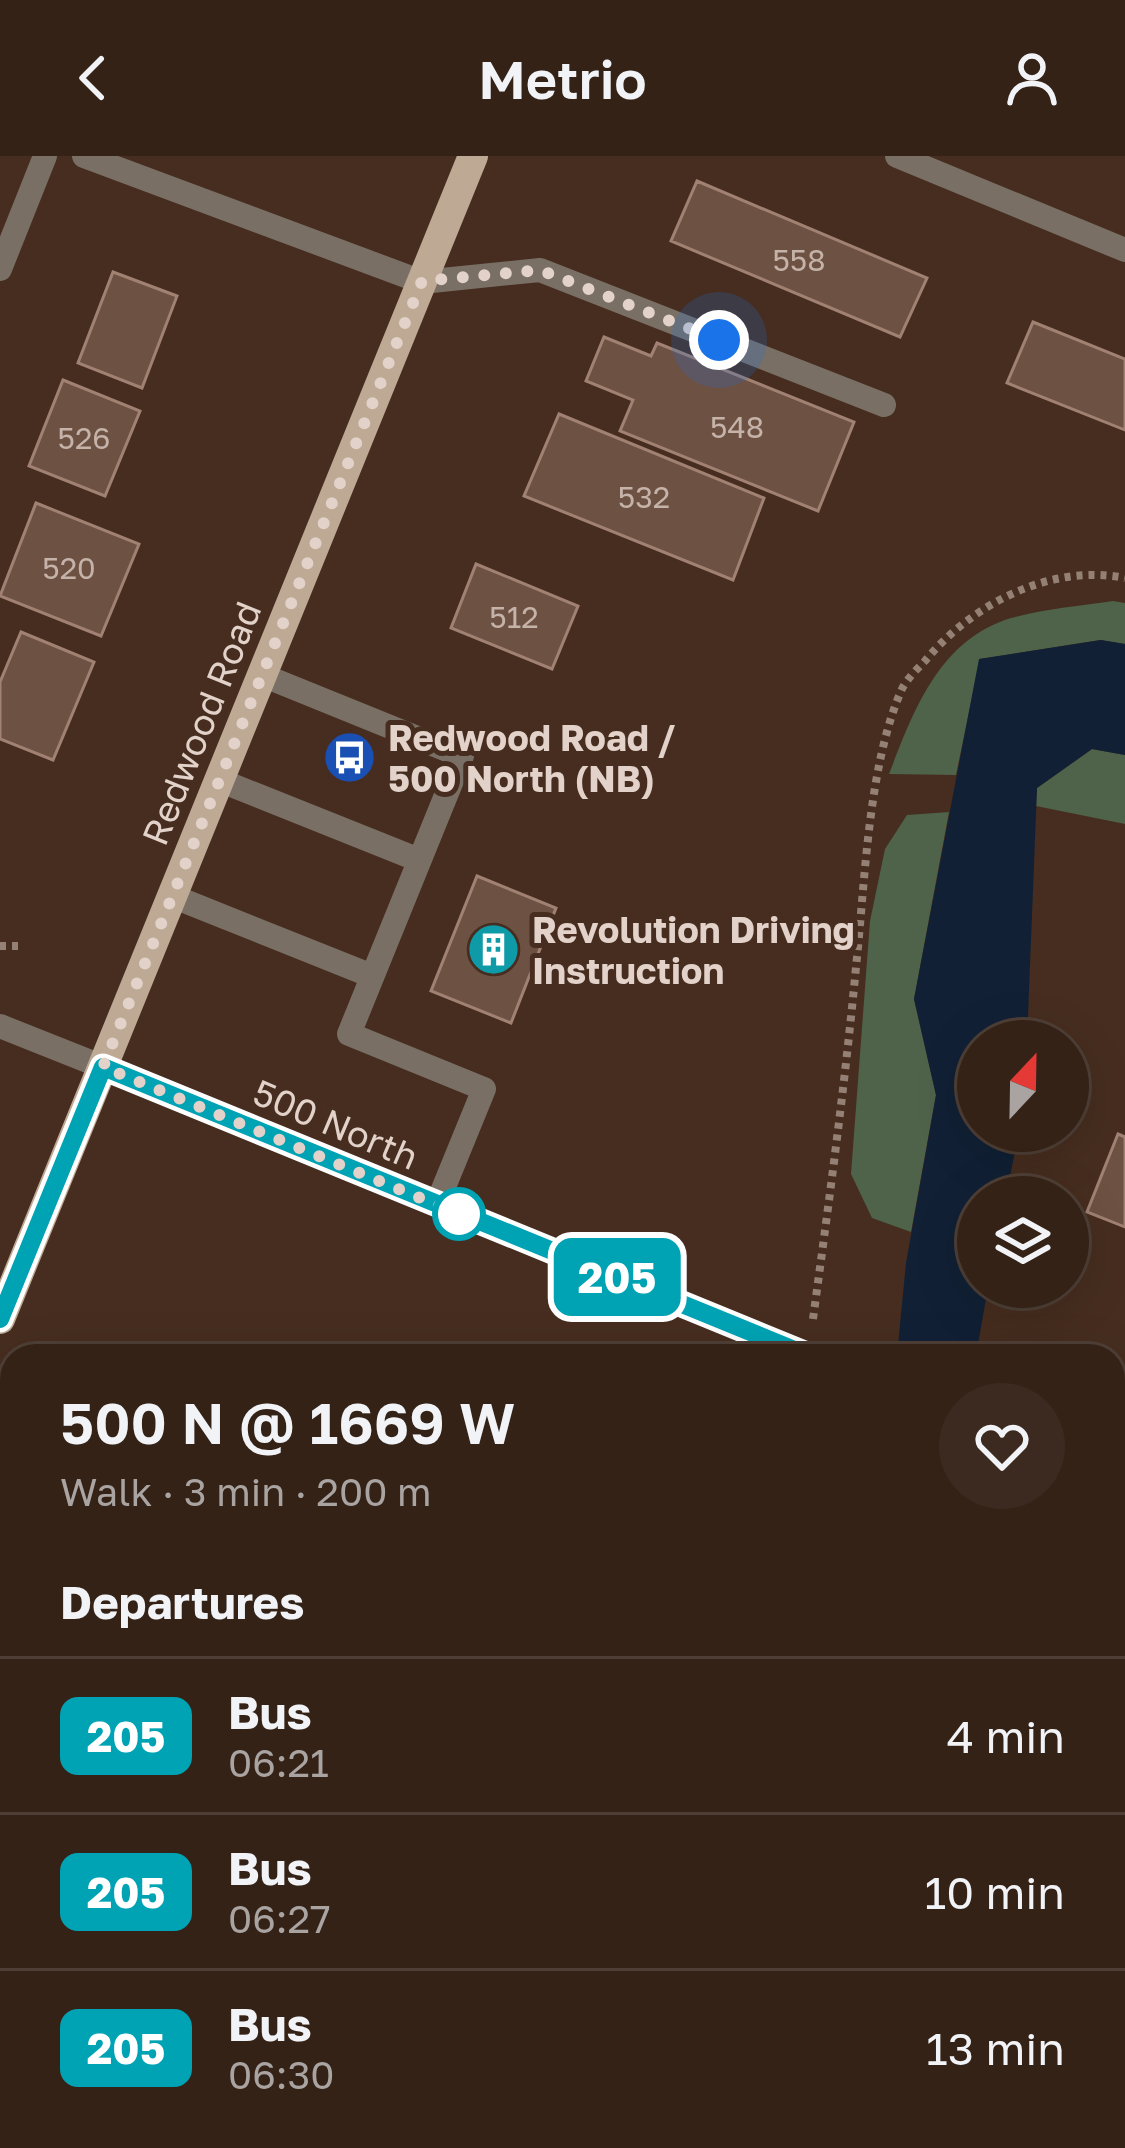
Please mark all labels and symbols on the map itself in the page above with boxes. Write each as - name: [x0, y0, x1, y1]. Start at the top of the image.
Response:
- house number: 558: [772, 242, 826, 278]
- your location: [689, 310, 749, 370]
- house number: 548: [710, 409, 764, 445]
- house number: 526: [58, 420, 110, 456]
- house number: 532: [618, 479, 670, 515]
- house number: 520: [42, 550, 96, 586]
- street label: Redwood Road: [133, 595, 269, 851]
- house number: 512: [489, 599, 539, 635]
- place label: Redwood Road / 500 North (NB): [388, 716, 675, 800]
- bus stop icon: Redwood Road / 500 North (NB): [321, 730, 377, 786]
- place label: Revolution Driving Instruction: [532, 908, 855, 992]
- building icon: Revolution Driving Instruction: [465, 922, 521, 978]
- north arrow: [957, 1020, 1089, 1152]
- street label: 500 North: [247, 1070, 425, 1178]
- unlabelled marker: [434, 1189, 484, 1239]
- line badge: 205: [548, 1238, 686, 1316]

